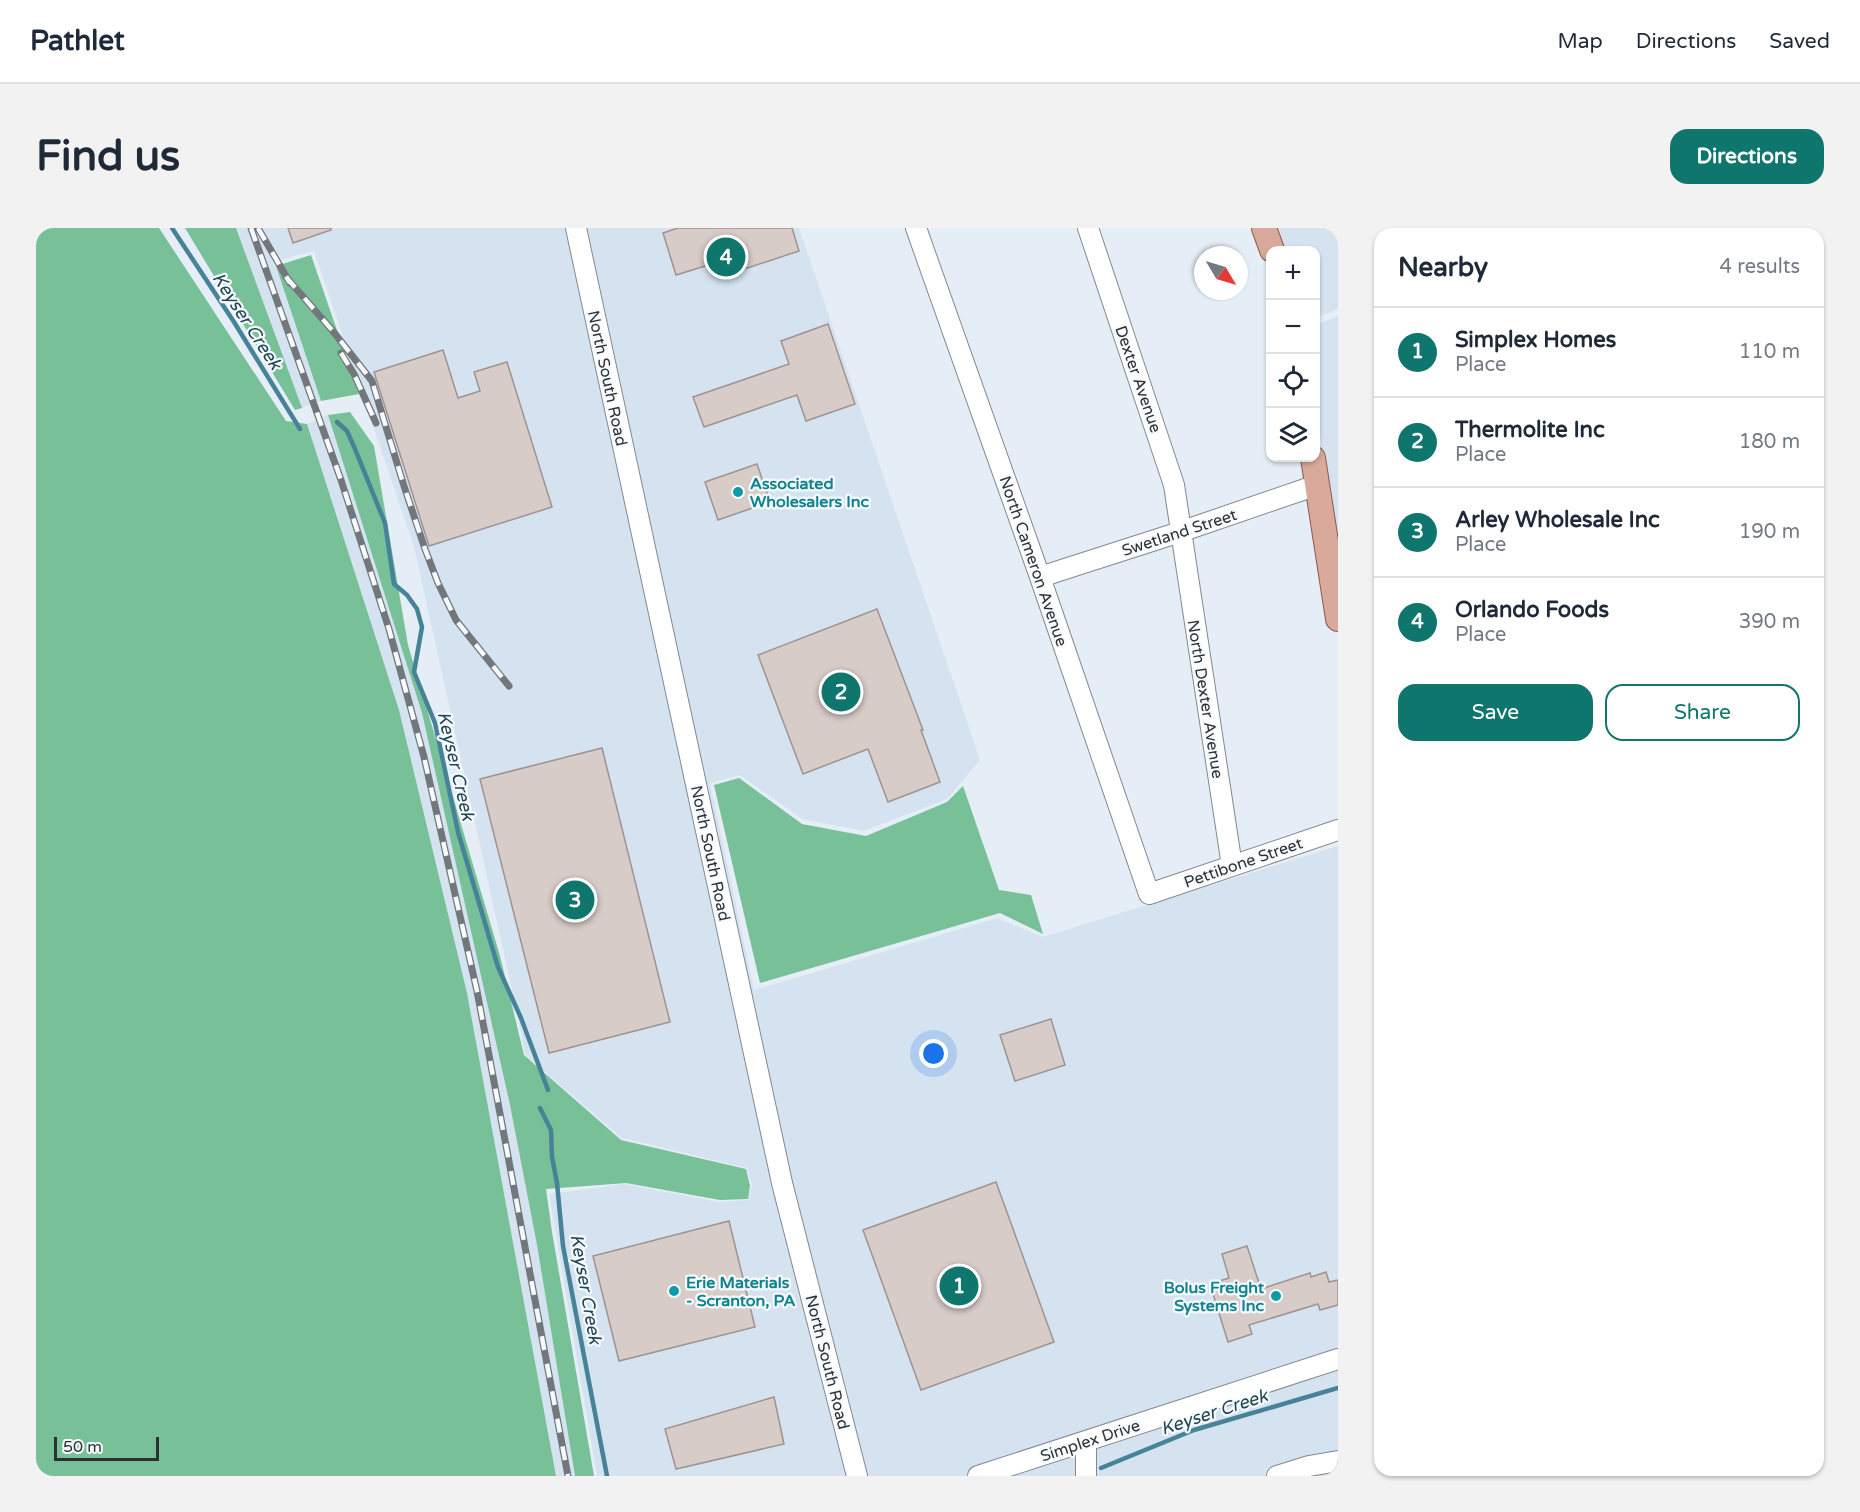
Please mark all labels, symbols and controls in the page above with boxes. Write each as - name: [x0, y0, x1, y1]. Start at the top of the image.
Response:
- text: Pathlet: [30, 24, 125, 58]
- text: Map: [1557, 29, 1603, 54]
- text: Directions: [1636, 29, 1736, 54]
- text: Saved: [1769, 29, 1830, 54]
- button: Directions: [1670, 129, 1824, 184]
- text: Find us: [36, 131, 180, 182]
- pin: 4: [706, 234, 746, 279]
- north arrow: [1194, 246, 1248, 300]
- map controls: [1266, 246, 1320, 462]
- button: +: [1266, 246, 1320, 300]
- text: Nearby: [1398, 252, 1488, 283]
- text: 4 results: [1720, 255, 1800, 279]
- water label: Keyser Creek: [207, 268, 287, 375]
- button: −: [1266, 300, 1320, 354]
- street label: North South Road: [583, 309, 631, 448]
- street label: Dexter Avenue: [1110, 323, 1166, 436]
- text: Simplex Homes: [1455, 327, 1616, 353]
- text: 1: [1411, 340, 1424, 364]
- text: 110 m: [1739, 340, 1800, 364]
- text: Place: [1455, 353, 1506, 377]
- button: locate: [1266, 354, 1320, 408]
- button: layers: [1266, 408, 1320, 462]
- text: Thermolite Inc: [1455, 417, 1605, 443]
- text: 2: [1411, 430, 1424, 454]
- text: 180 m: [1739, 430, 1800, 454]
- text: Place: [1455, 443, 1506, 467]
- street label: North Cameron Avenue: [994, 473, 1072, 649]
- place label: Associated Wholesalers Inc: [750, 474, 870, 512]
- marker: Associated Wholesalers Inc: [731, 485, 745, 499]
- street label: Swetland Street: [1119, 505, 1239, 561]
- text: Arley Wholesale Inc: [1455, 507, 1660, 533]
- text: 3: [1411, 520, 1424, 544]
- text: 190 m: [1739, 520, 1800, 544]
- text: Place: [1455, 533, 1506, 557]
- text: Orlando Foods: [1455, 597, 1609, 623]
- text: 4: [1411, 610, 1424, 634]
- text: 390 m: [1739, 610, 1800, 634]
- street label: North Dexter Avenue: [1183, 618, 1227, 780]
- text: Place: [1455, 623, 1506, 647]
- pin: 2: [822, 670, 860, 714]
- button: Save: [1398, 684, 1593, 741]
- button: Share: [1605, 684, 1800, 741]
- water label: Keyser Creek: [433, 709, 480, 824]
- street label: North South Road: [686, 784, 734, 923]
- street label: Pettibone Street: [1181, 833, 1305, 893]
- pin: 3: [556, 878, 594, 922]
- your location: [919, 1039, 948, 1068]
- water label: Keyser Creek: [565, 1232, 607, 1347]
- pin: 1: [940, 1264, 978, 1308]
- place label: Erie Materials - Scranton, PA: [686, 1273, 796, 1311]
- place label: Bolus Freight Systems Inc: [1164, 1278, 1265, 1316]
- marker: Erie Materials - Scranton, PA: [667, 1284, 681, 1298]
- marker: Bolus Freight Systems Inc: [1269, 1289, 1283, 1303]
- street label: North South Road: [801, 1293, 853, 1432]
- water label: Keyser Creek: [1158, 1384, 1272, 1440]
- street label: Simplex Drive: [1038, 1415, 1143, 1466]
- scale bar: [54, 1434, 159, 1462]
- text: 50 m: [63, 1437, 102, 1457]

